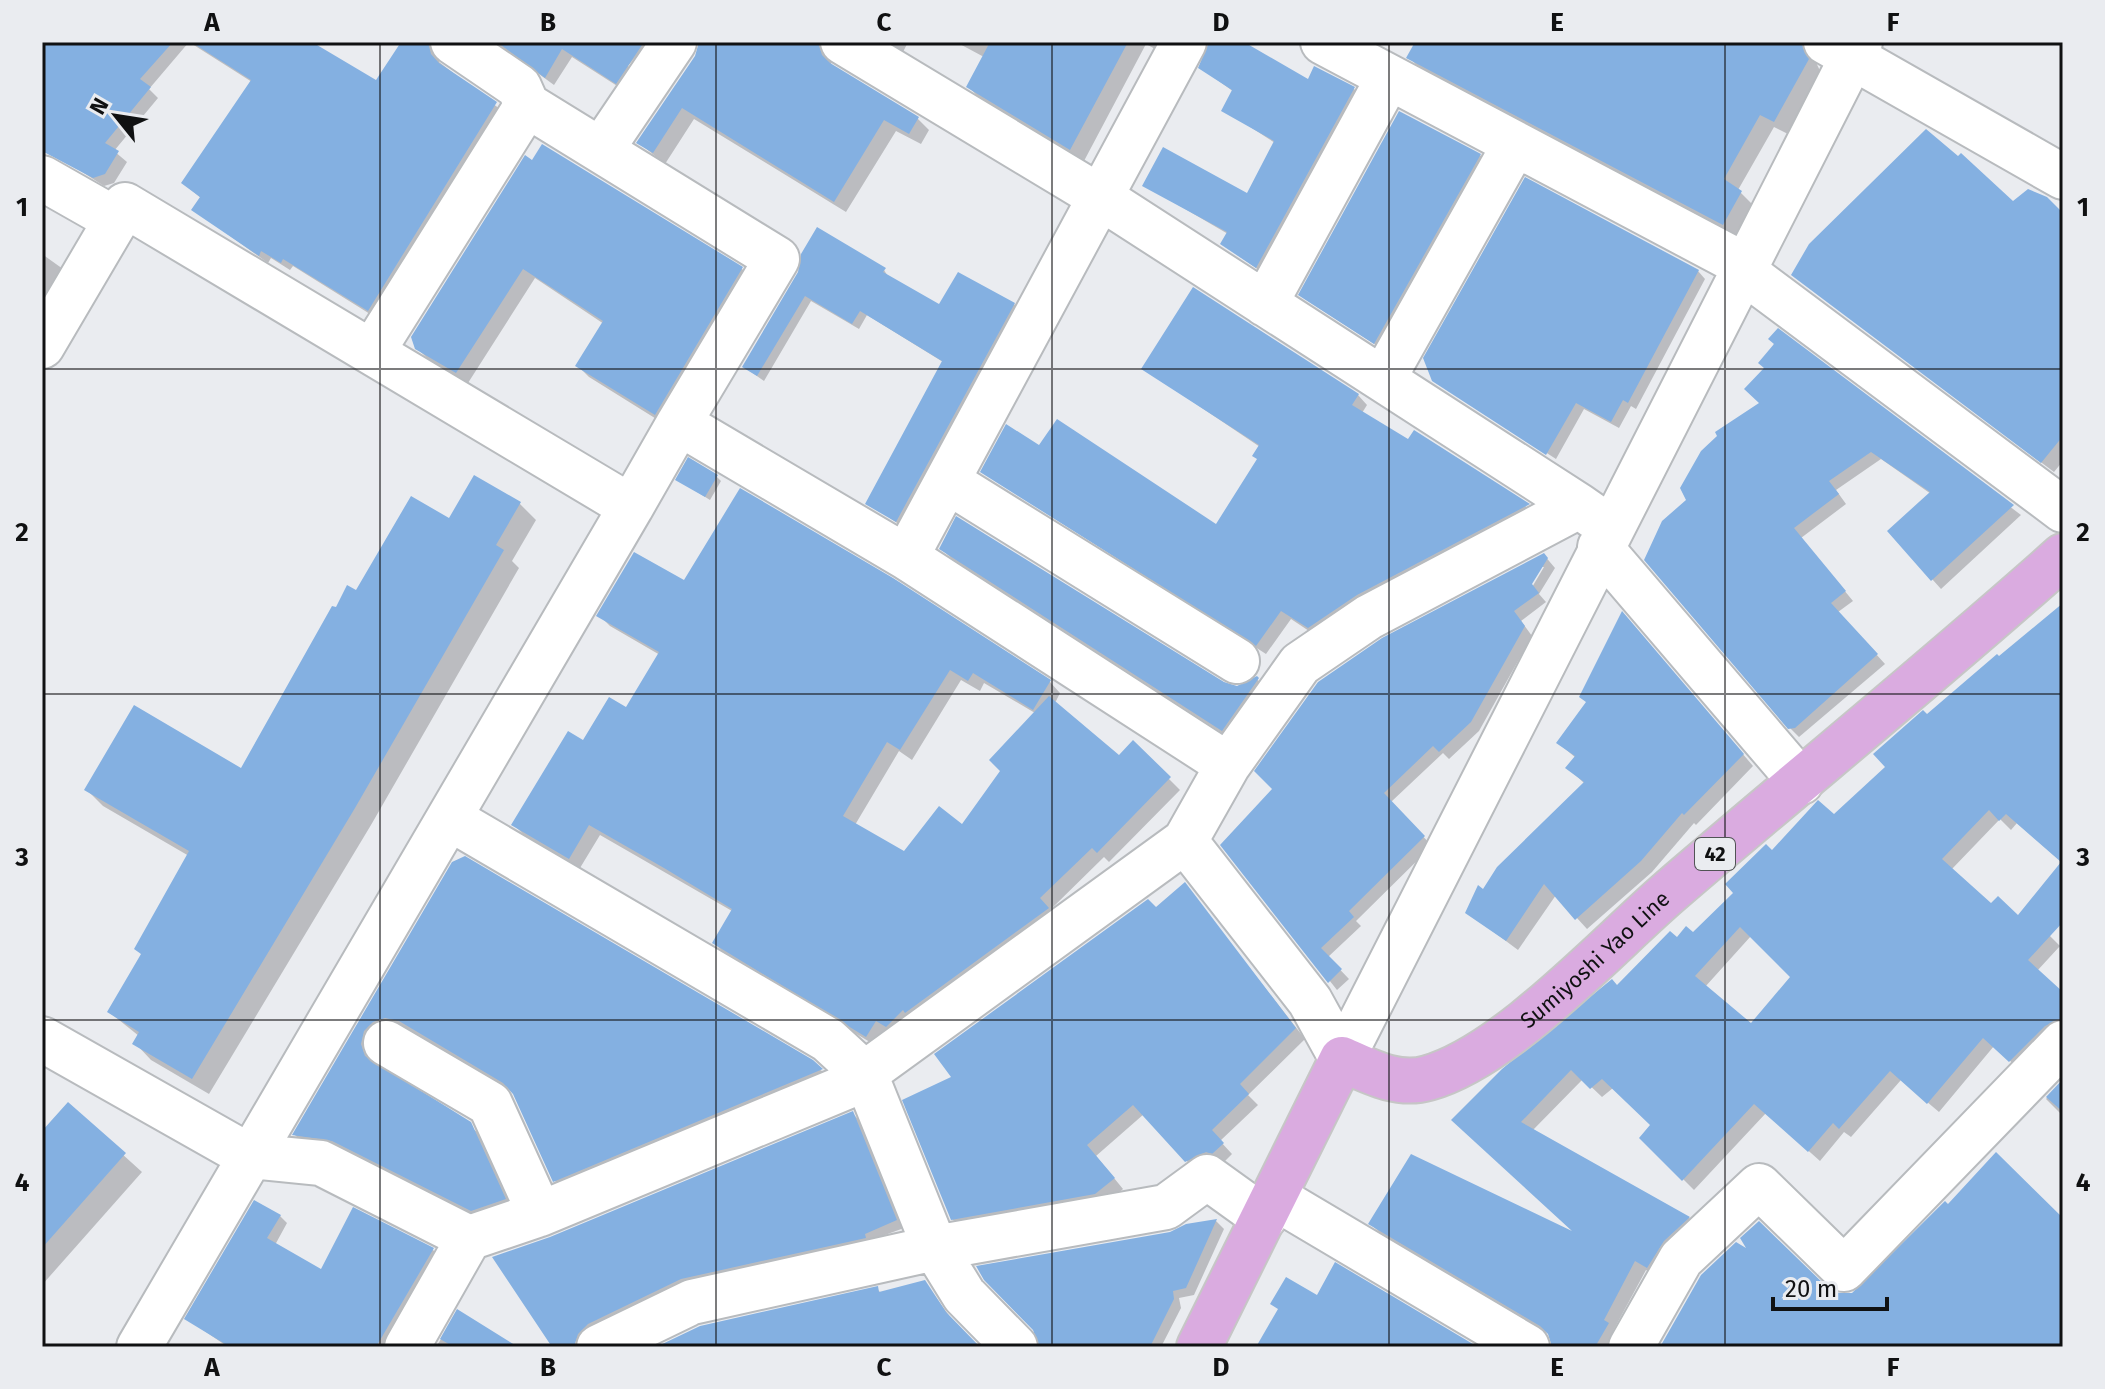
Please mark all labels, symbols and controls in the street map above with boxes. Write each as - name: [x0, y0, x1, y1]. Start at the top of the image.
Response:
- text: A: [203, 7, 220, 38]
- text: B: [540, 7, 556, 38]
- text: C: [877, 7, 892, 38]
- text: D: [1213, 7, 1230, 38]
- text: E: [1550, 7, 1564, 38]
- text: F: [1887, 7, 1900, 38]
- north arrow: [76, 76, 156, 156]
- text: N: [84, 93, 114, 119]
- text: 1: [16, 192, 28, 223]
- text: 1: [2077, 192, 2089, 223]
- text: 2: [15, 517, 29, 548]
- text: 2: [2076, 517, 2090, 548]
- road number: 42: [1695, 838, 1735, 870]
- text: 3: [14, 842, 29, 873]
- text: 3: [2075, 842, 2090, 873]
- street label: Sumiyoshi Yao Line: [1515, 885, 1675, 1034]
- text: 4: [15, 1167, 30, 1198]
- text: 4: [2076, 1167, 2091, 1198]
- scale bar: [1773, 1261, 1887, 1311]
- text: 20 m: [1785, 1275, 1837, 1303]
- text: A: [203, 1352, 220, 1383]
- text: B: [540, 1352, 556, 1383]
- text: C: [877, 1352, 892, 1383]
- text: D: [1213, 1352, 1230, 1383]
- text: E: [1550, 1352, 1564, 1383]
- text: F: [1887, 1352, 1900, 1383]

